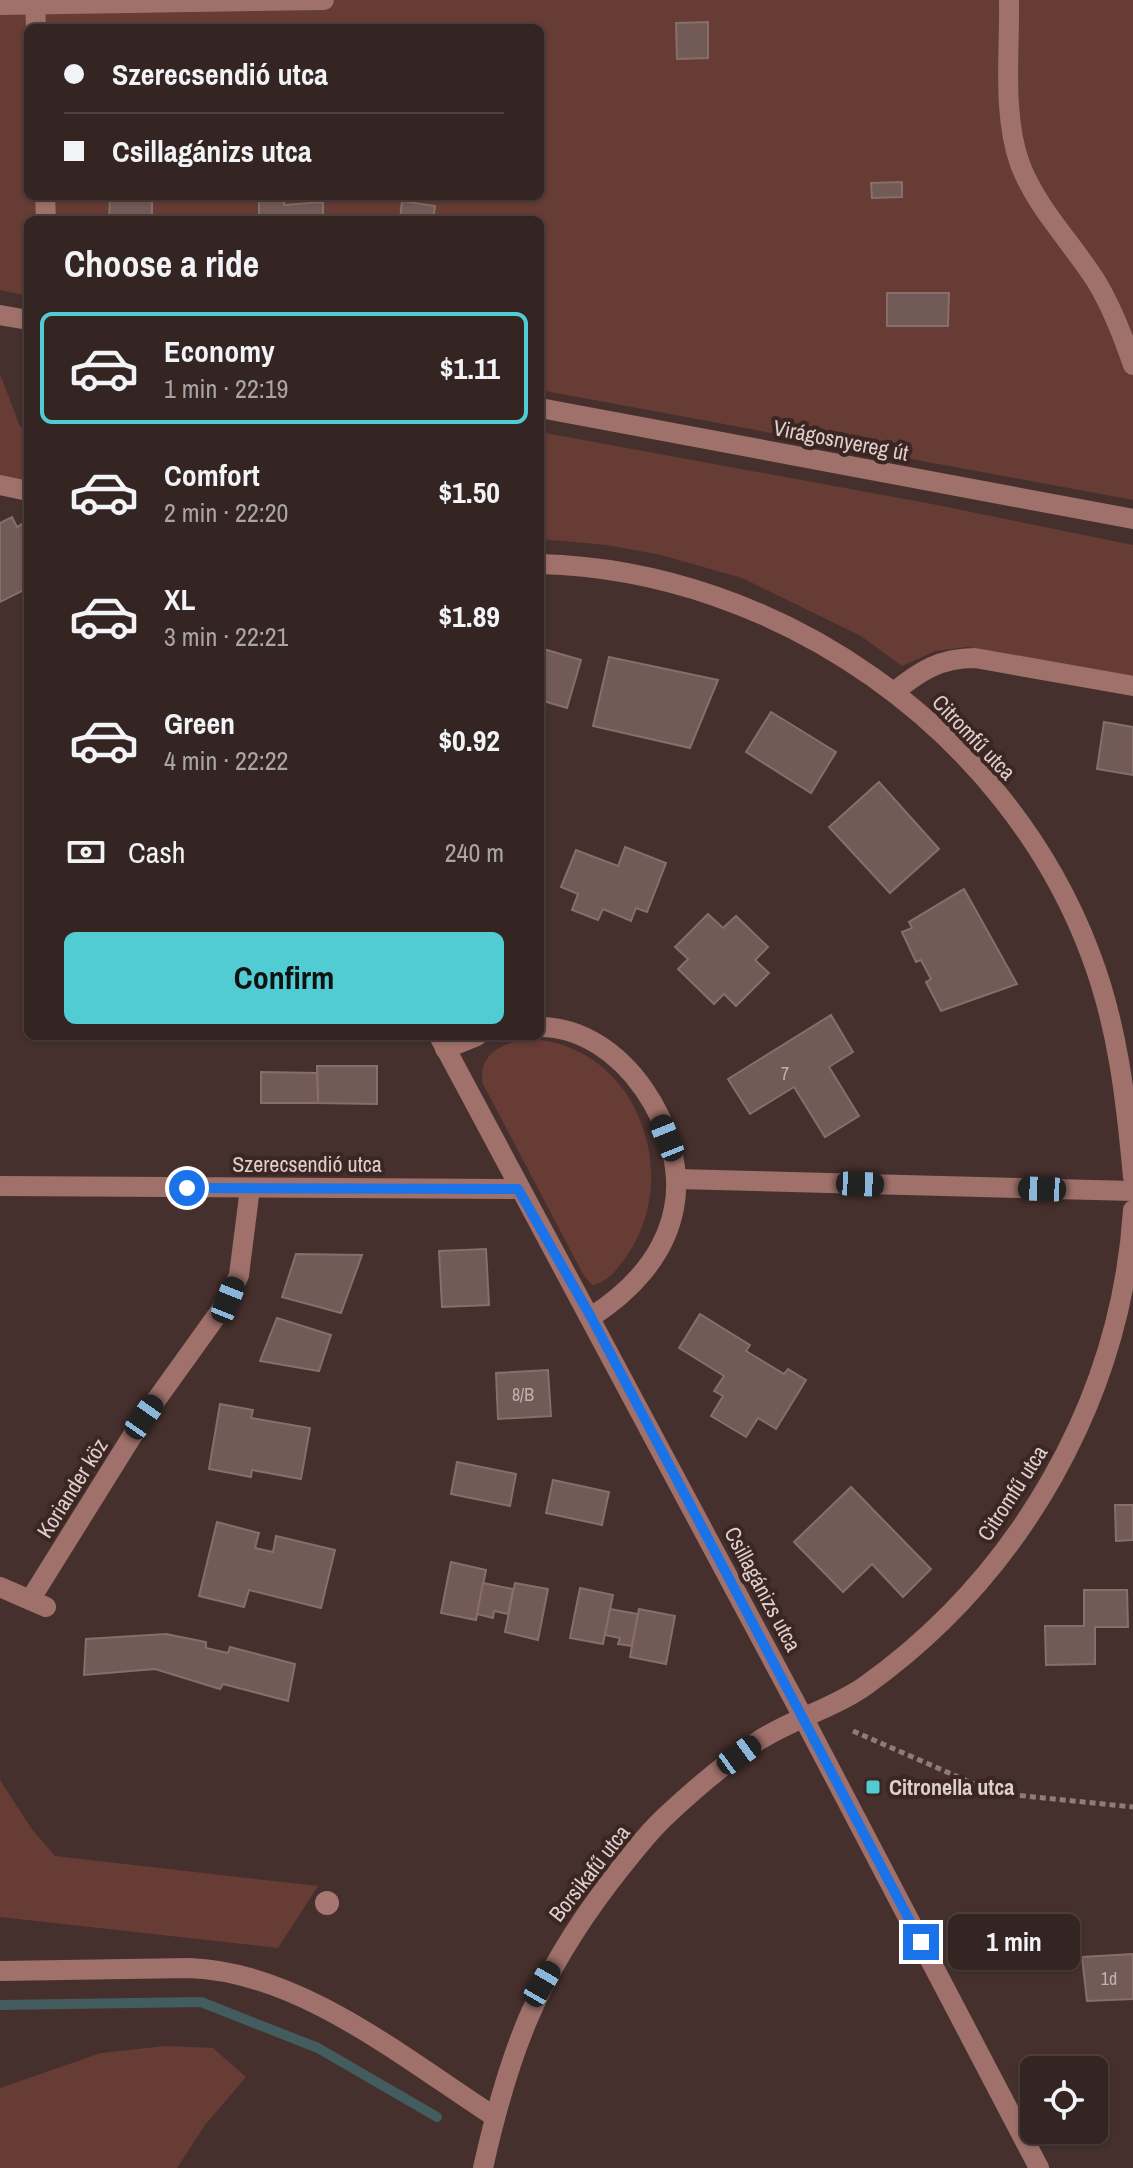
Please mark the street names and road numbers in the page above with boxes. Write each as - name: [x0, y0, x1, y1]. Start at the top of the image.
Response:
- street label: Virágosnyereg út: [771, 412, 911, 468]
- street label: Citromfű utca: [926, 688, 1022, 786]
- street label: Szerecsendió utca: [232, 1149, 382, 1179]
- street label: Koriander köz: [30, 1432, 114, 1544]
- street label: Citromfű utca: [970, 1439, 1054, 1547]
- street label: Csillagánizs utca: [718, 1521, 808, 1657]
- street label: Borsikafű utca: [542, 1818, 636, 1928]

